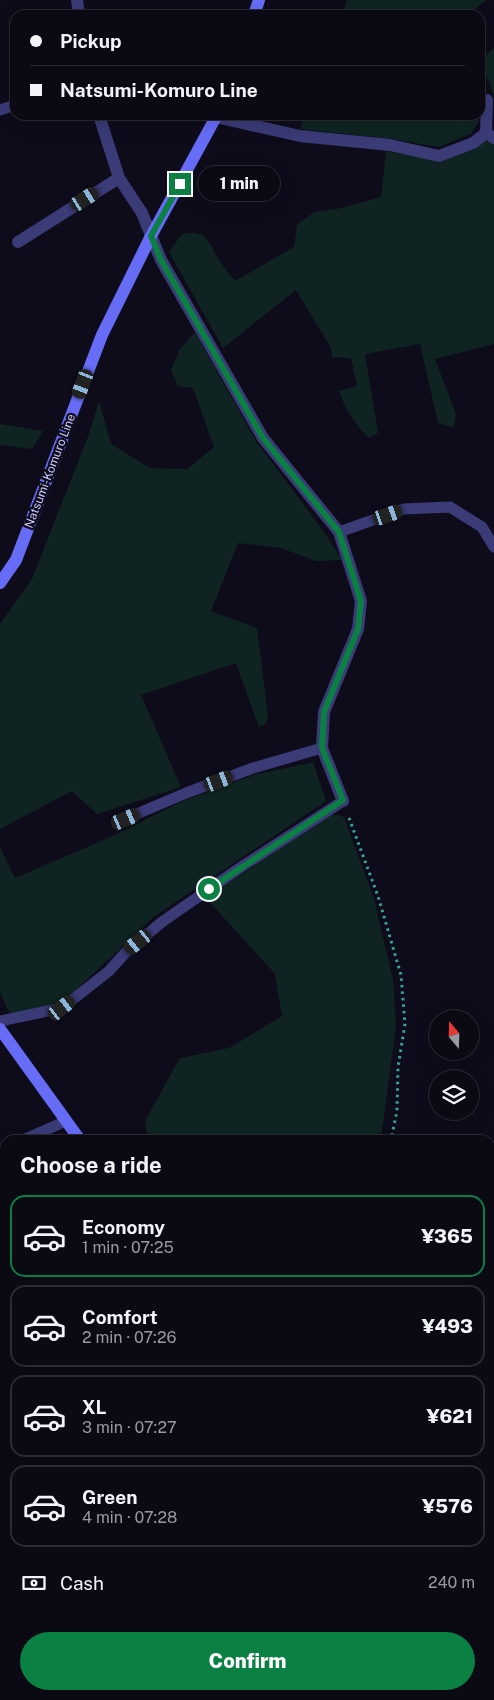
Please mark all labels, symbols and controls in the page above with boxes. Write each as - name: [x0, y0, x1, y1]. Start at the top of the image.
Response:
- text: Pickup: [60, 30, 122, 52]
- text: Natsumi-Komuro Line: [60, 79, 258, 101]
- callout: 1 min: [198, 166, 280, 202]
- route end: [169, 173, 191, 195]
- text: 1 min: [219, 174, 259, 193]
- car: [68, 185, 101, 213]
- car: [70, 367, 95, 401]
- street label: Natsumi-Komuro Line: [22, 412, 78, 530]
- car: [371, 503, 404, 527]
- car: [202, 769, 235, 793]
- car: [109, 806, 142, 832]
- route start: [198, 878, 220, 900]
- car: [121, 927, 154, 957]
- car: [45, 993, 78, 1023]
- north arrow: [429, 1010, 479, 1060]
- map controls: [429, 1010, 479, 1120]
- button: layers: [429, 1070, 479, 1120]
- text: Choose a ride: [20, 1152, 162, 1178]
- icon: car: [22, 1214, 67, 1259]
- text: Economy: [82, 1216, 165, 1238]
- text: ¥365: [421, 1225, 473, 1247]
- text: 1 min · 07:25: [82, 1238, 174, 1257]
- icon: car: [22, 1304, 67, 1349]
- text: Comfort: [82, 1306, 158, 1328]
- text: ¥493: [422, 1315, 473, 1337]
- text: 2 min · 07:26: [82, 1328, 176, 1347]
- icon: car: [22, 1394, 67, 1439]
- text: XL: [82, 1396, 107, 1418]
- text: ¥621: [426, 1405, 473, 1427]
- text: 3 min · 07:27: [82, 1418, 177, 1437]
- icon: car: [22, 1484, 67, 1529]
- text: Green: [82, 1486, 137, 1508]
- text: ¥576: [422, 1495, 473, 1517]
- text: 4 min · 07:28: [82, 1508, 177, 1527]
- icon: cash: [20, 1569, 48, 1597]
- text: Cash: [60, 1572, 104, 1594]
- text: 240 m: [428, 1573, 475, 1592]
- button: Confirm: [20, 1632, 475, 1690]

